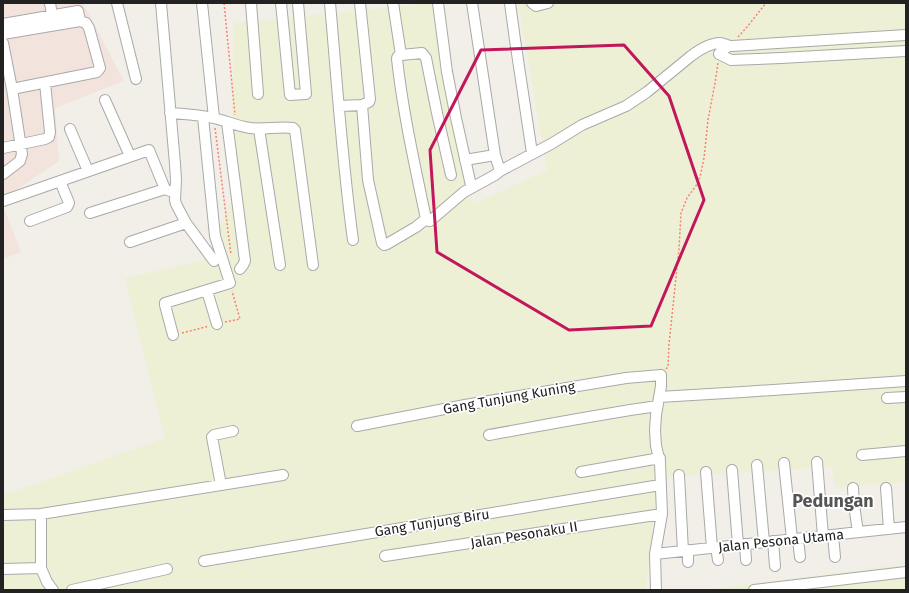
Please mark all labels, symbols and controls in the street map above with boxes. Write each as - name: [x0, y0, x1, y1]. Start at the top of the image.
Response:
- street label: Gang Tunjung Kuning: [442, 378, 577, 418]
- district label: Pedungan: [792, 490, 874, 512]
- street label: Gang Tunjung Biru: [373, 506, 491, 540]
- street label: Jalan Pesonaku II: [469, 518, 579, 552]
- street label: Jalan Pesona Utama: [717, 526, 845, 556]

